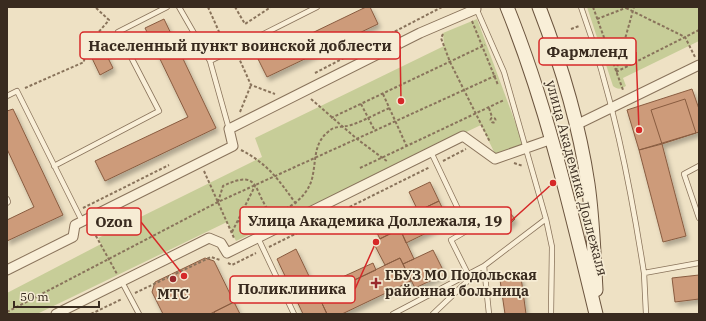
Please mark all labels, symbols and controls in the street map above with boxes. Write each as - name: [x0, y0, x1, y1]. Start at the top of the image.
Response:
- callout: Населенный пункт воинской доблести: [80, 32, 400, 59]
- text: Населенный пункт воинской доблести: [88, 36, 392, 55]
- callout: Фармленд: [539, 38, 636, 65]
- text: Фармленд: [546, 42, 628, 61]
- street label: улица Академика Доллежаля: [542, 78, 612, 278]
- callout: Улица Академика Доллежаля, 19: [240, 207, 511, 234]
- callout: Ozon: [87, 208, 141, 235]
- text: Улица Академика Доллежаля, 19: [248, 211, 502, 230]
- text: Ozon: [95, 212, 133, 231]
- place label: ГБУЗ МО Подольская районная больница: [385, 266, 537, 300]
- marker: МТС: [168, 274, 178, 284]
- callout: Поликлиника: [230, 276, 355, 303]
- marker: ГБУЗ МО Подольская районная больница: [370, 277, 382, 289]
- text: Поликлиника: [238, 279, 347, 298]
- scale bar: [14, 283, 99, 309]
- place label: МТС: [157, 285, 189, 303]
- text: 50 m: [20, 289, 49, 304]

